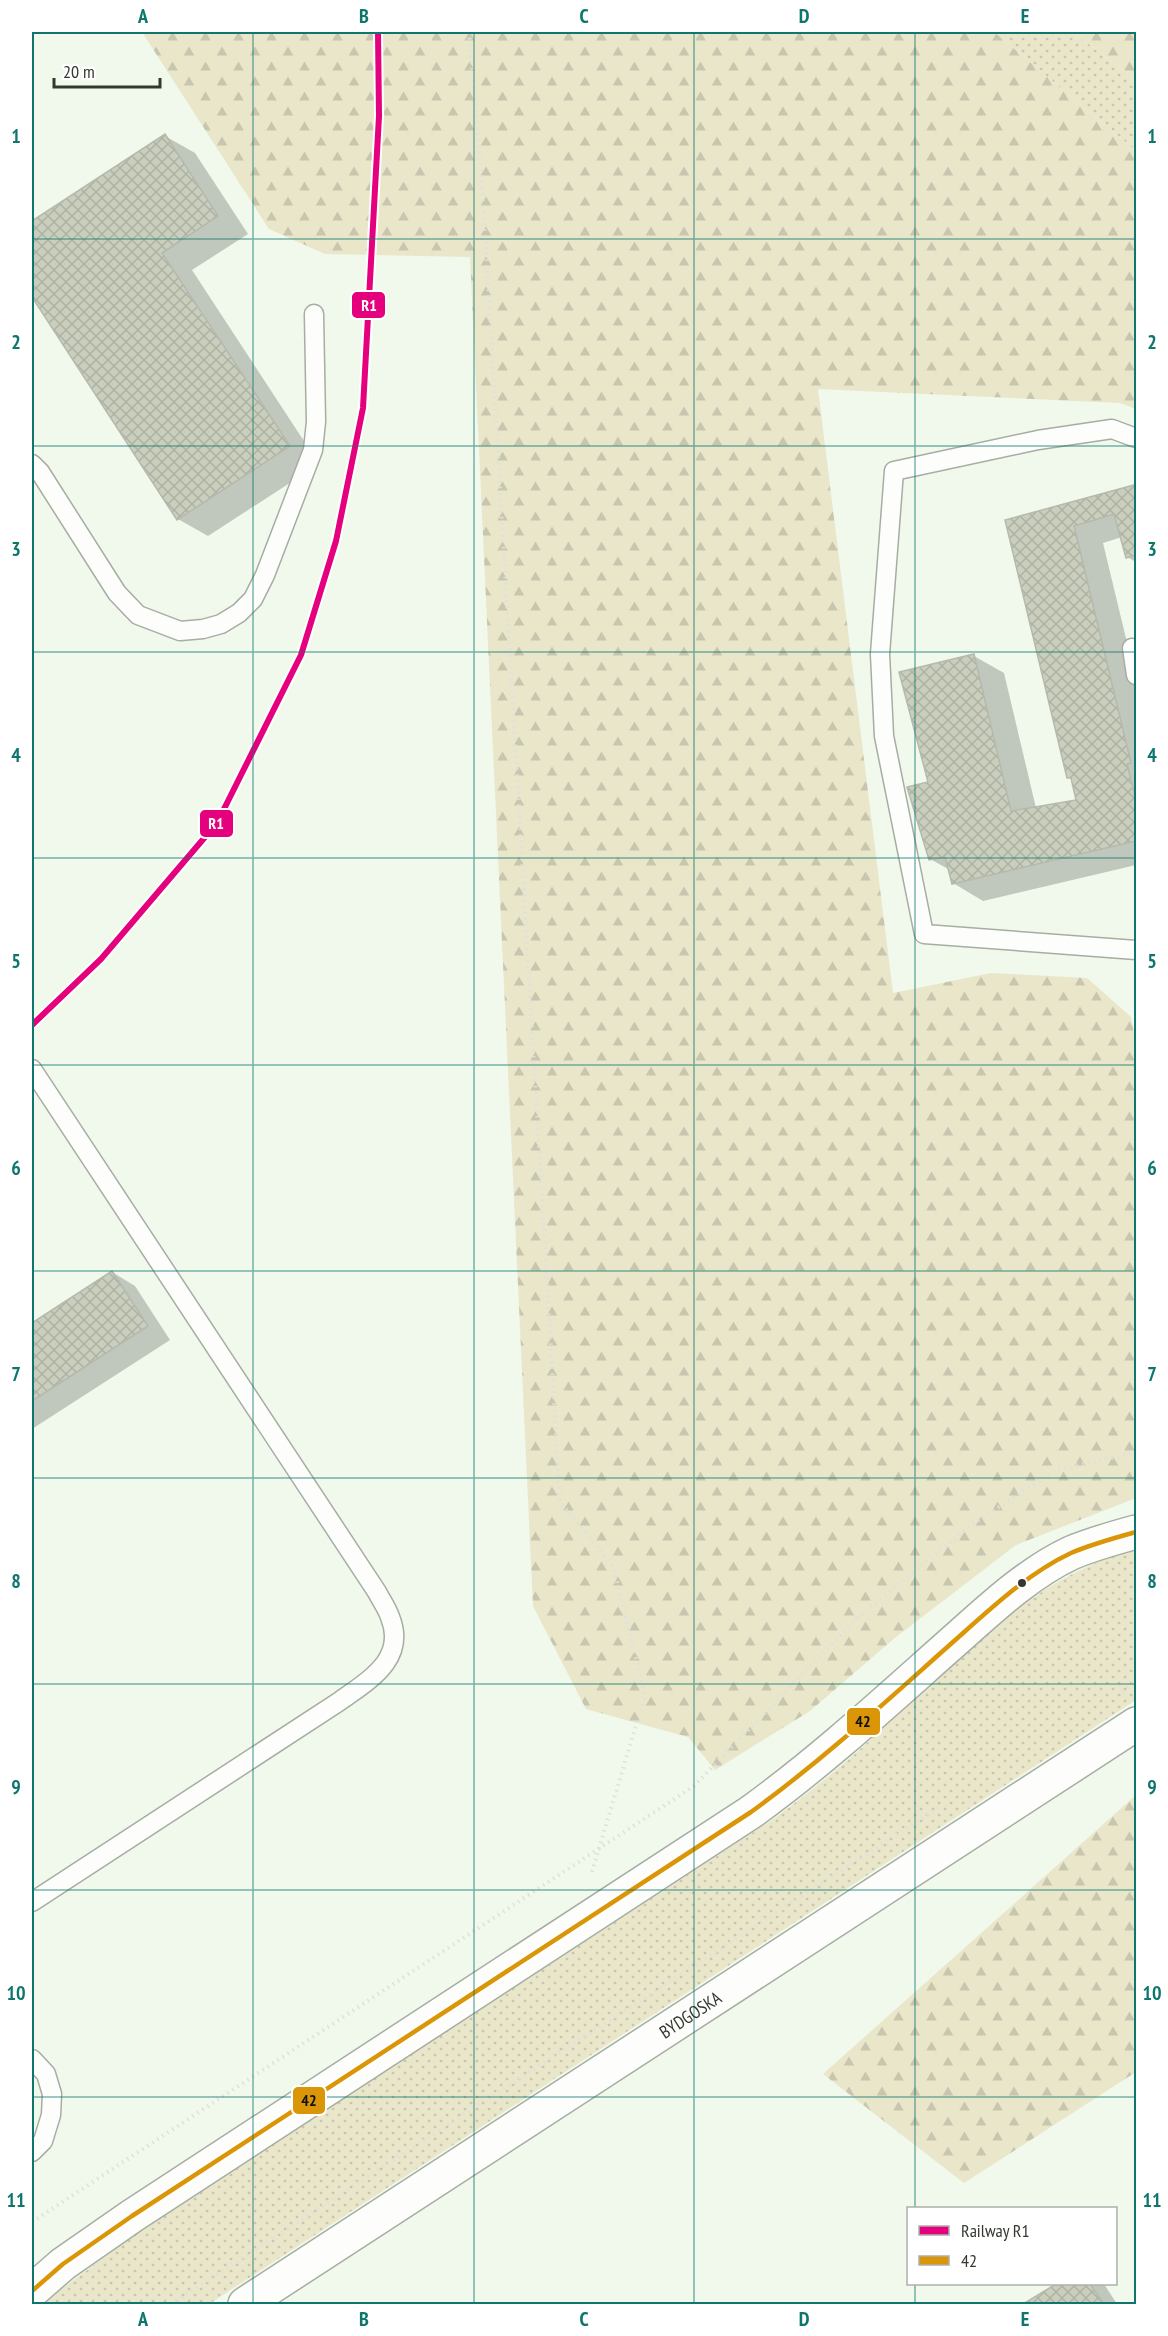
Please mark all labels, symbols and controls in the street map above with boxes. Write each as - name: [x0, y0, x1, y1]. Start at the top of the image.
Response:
- text: A: [137, 3, 149, 29]
- text: B: [359, 3, 369, 29]
- text: C: [579, 3, 589, 29]
- text: D: [799, 3, 810, 29]
- text: E: [1021, 3, 1029, 29]
- scale bar: [54, 51, 160, 89]
- text: 20 m: [63, 60, 95, 83]
- text: 1: [11, 123, 21, 149]
- text: 1: [1147, 123, 1157, 149]
- line badge: R1: [351, 291, 386, 319]
- text: R1: [361, 295, 377, 315]
- text: 2: [11, 329, 21, 355]
- text: 2: [1147, 329, 1157, 355]
- text: 3: [11, 536, 21, 562]
- text: 3: [1147, 536, 1157, 562]
- text: 4: [11, 742, 21, 768]
- text: 4: [1147, 742, 1157, 768]
- line badge: R1: [199, 809, 234, 838]
- text: R1: [208, 813, 224, 833]
- text: 5: [11, 948, 21, 974]
- text: 5: [1147, 948, 1157, 974]
- text: 6: [11, 1155, 21, 1181]
- text: 6: [1147, 1155, 1157, 1181]
- text: 7: [11, 1361, 21, 1387]
- text: 7: [1147, 1361, 1157, 1387]
- text: 8: [11, 1568, 21, 1594]
- text: 8: [1147, 1568, 1157, 1594]
- unlabelled marker: [1016, 1577, 1028, 1589]
- line badge: 42: [846, 1707, 881, 1736]
- text: 42: [855, 1711, 871, 1731]
- text: 9: [11, 1774, 21, 1800]
- text: 9: [1147, 1774, 1157, 1800]
- text: 10: [6, 1980, 26, 2006]
- text: 10: [1142, 1980, 1162, 2006]
- street label: BYDGOSKA: [655, 1985, 726, 2043]
- line badge: 42: [292, 2086, 326, 2115]
- text: 42: [301, 2090, 317, 2110]
- text: 11: [6, 2187, 26, 2213]
- text: 11: [1142, 2187, 1162, 2213]
- legend: [907, 2207, 1117, 2285]
- text: Railway R1: [961, 2219, 1030, 2242]
- text: 42: [961, 2249, 977, 2272]
- text: A: [137, 2306, 149, 2332]
- text: B: [359, 2306, 369, 2332]
- text: C: [579, 2306, 589, 2332]
- text: D: [799, 2306, 810, 2332]
- text: E: [1021, 2306, 1029, 2332]

